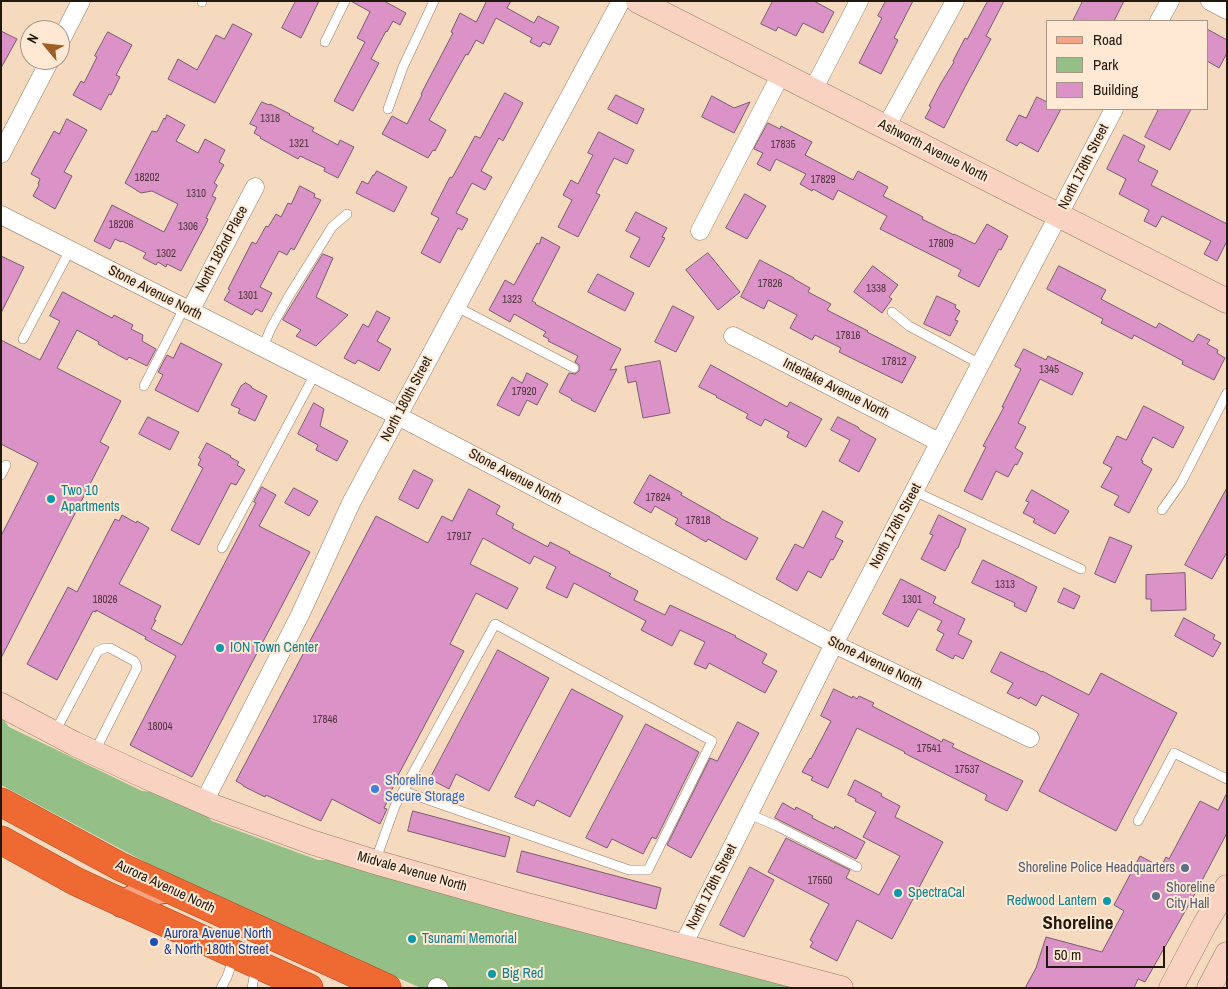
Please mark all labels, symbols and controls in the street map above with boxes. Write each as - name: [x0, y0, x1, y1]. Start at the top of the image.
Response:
- north arrow: [20, 20, 70, 70]
- legend: [1046, 20, 1208, 110]
- text: Road: [1093, 29, 1122, 50]
- text: N: [23, 31, 43, 46]
- text: Park: [1093, 54, 1118, 75]
- text: Building: [1093, 79, 1138, 100]
- house number: 1318: [260, 112, 280, 126]
- street label: Ashworth Avenue North: [875, 116, 991, 186]
- street label: North 178th Street: [1055, 121, 1113, 213]
- house number: 1321: [289, 137, 309, 151]
- house number: 17835: [770, 138, 796, 152]
- house number: 18202: [134, 171, 160, 185]
- house number: 17829: [810, 173, 836, 187]
- house number: 1310: [186, 187, 206, 201]
- street label: North 182nd Place: [192, 203, 252, 295]
- house number: 18206: [108, 218, 134, 232]
- house number: 1306: [178, 220, 198, 234]
- house number: 17809: [928, 237, 954, 251]
- house number: 1302: [156, 247, 176, 261]
- street label: Stone Avenue North: [105, 262, 205, 324]
- house number: 17826: [757, 277, 783, 291]
- house number: 1338: [866, 282, 886, 296]
- house number: 1301: [238, 289, 258, 303]
- house number: 1323: [502, 293, 522, 307]
- house number: 17816: [835, 329, 861, 343]
- street label: North 180th Street: [378, 354, 436, 444]
- street label: Interlake Avenue North: [780, 355, 892, 423]
- house number: 17812: [881, 355, 907, 369]
- house number: 1345: [1039, 363, 1059, 377]
- house number: 17920: [511, 385, 537, 399]
- street label: Stone Avenue North: [465, 445, 565, 509]
- street label: North 178th Street: [867, 481, 925, 571]
- place label: Two 10 Apartments: [61, 483, 120, 516]
- house number: 17824: [645, 491, 671, 505]
- marker: Two 10 Apartments: [45, 493, 57, 505]
- house number: 17818: [685, 514, 711, 528]
- house number: 17917: [446, 530, 472, 544]
- house number: 1313: [995, 578, 1015, 592]
- house number: 18026: [92, 593, 118, 607]
- house number: 1301: [902, 593, 922, 607]
- street label: Stone Avenue North: [825, 633, 925, 693]
- place label: ION Town Center: [230, 640, 318, 656]
- marker: ION Town Center: [214, 642, 226, 654]
- house number: 17846: [312, 713, 338, 727]
- house number: 18004: [147, 720, 173, 734]
- house number: 17541: [916, 742, 942, 756]
- house number: 17537: [954, 763, 980, 777]
- place label: Shoreline Secure Storage: [385, 773, 465, 806]
- marker: Shoreline Secure Storage: [369, 783, 381, 795]
- street label: North 178th Street: [683, 841, 741, 933]
- street label: Midvale Avenue North: [355, 848, 469, 896]
- street label: Aurora Avenue North: [113, 857, 217, 917]
- place label: Shoreline Police Headquarters: [1018, 860, 1175, 876]
- marker: Shoreline Police Headquarters: [1179, 862, 1191, 874]
- house number: 17550: [807, 874, 833, 888]
- place label: Shoreline City Hall: [1166, 880, 1215, 912]
- place label: SpectraCal: [908, 885, 965, 901]
- marker: SpectraCal: [892, 887, 904, 899]
- marker: Shoreline City Hall: [1150, 890, 1162, 902]
- place label: Redwood Lantern: [1006, 893, 1097, 909]
- marker: Redwood Lantern: [1101, 895, 1113, 907]
- district label: Shoreline: [1042, 913, 1114, 935]
- place label: Aurora Avenue North & North 180th Street: [164, 926, 272, 959]
- place label: Tsunami Memorial: [422, 931, 517, 947]
- marker: Tsunami Memorial: [406, 933, 418, 945]
- marker: Aurora Avenue North & North 180th Street: [148, 936, 160, 948]
- scale bar: [1048, 936, 1167, 968]
- text: 50 m: [1054, 944, 1081, 965]
- place label: Big Red: [502, 966, 543, 982]
- marker: Big Red: [486, 968, 498, 980]

